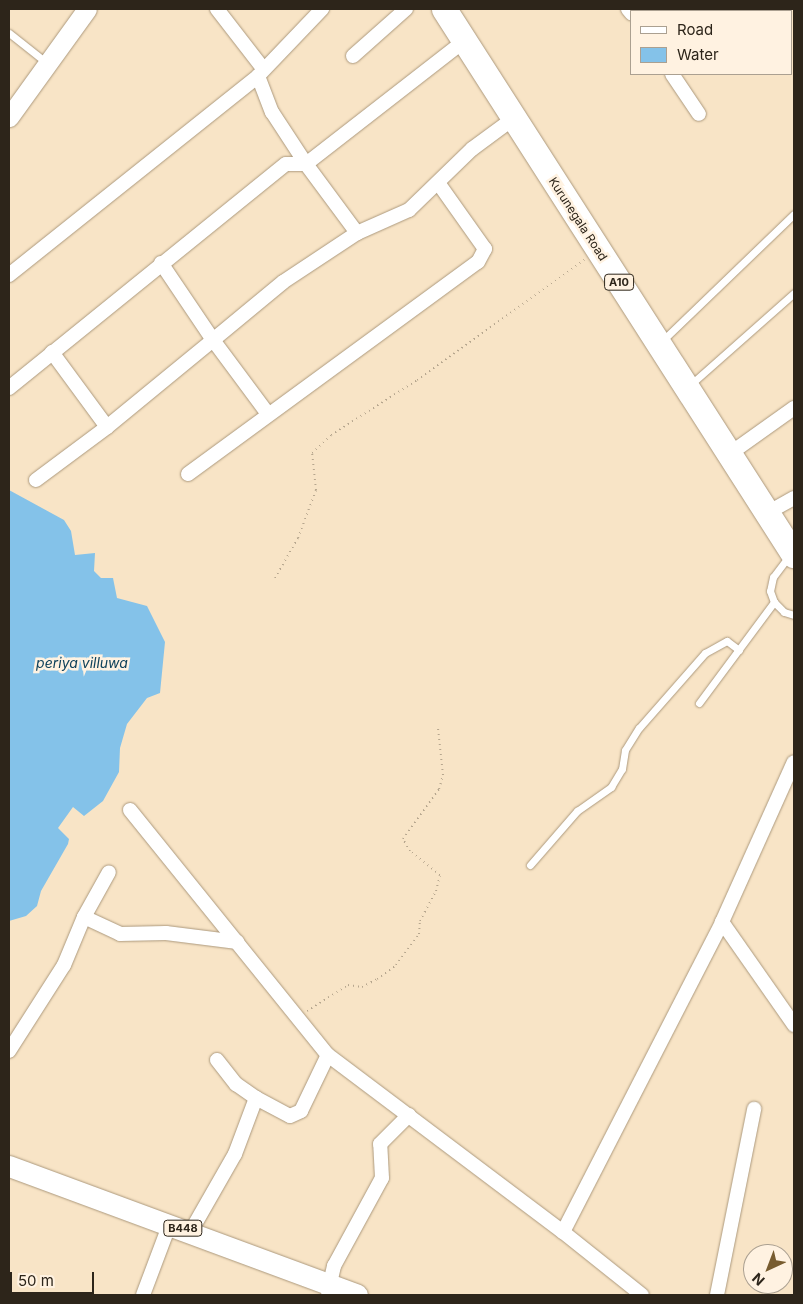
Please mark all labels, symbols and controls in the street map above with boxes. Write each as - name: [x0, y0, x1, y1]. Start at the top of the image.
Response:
- legend: [630, 10, 793, 75]
- text: Road: [677, 20, 713, 39]
- text: Water: [677, 45, 719, 64]
- street label: Kurunegala Road: [546, 175, 610, 263]
- road number: A10: [604, 274, 634, 290]
- water label: periya villuwa: [36, 655, 128, 671]
- road number: B448: [163, 1220, 203, 1236]
- north arrow: [743, 1244, 793, 1294]
- scale bar: [12, 1262, 96, 1294]
- text: N: [748, 1270, 768, 1289]
- text: 50 m: [18, 1271, 54, 1290]

